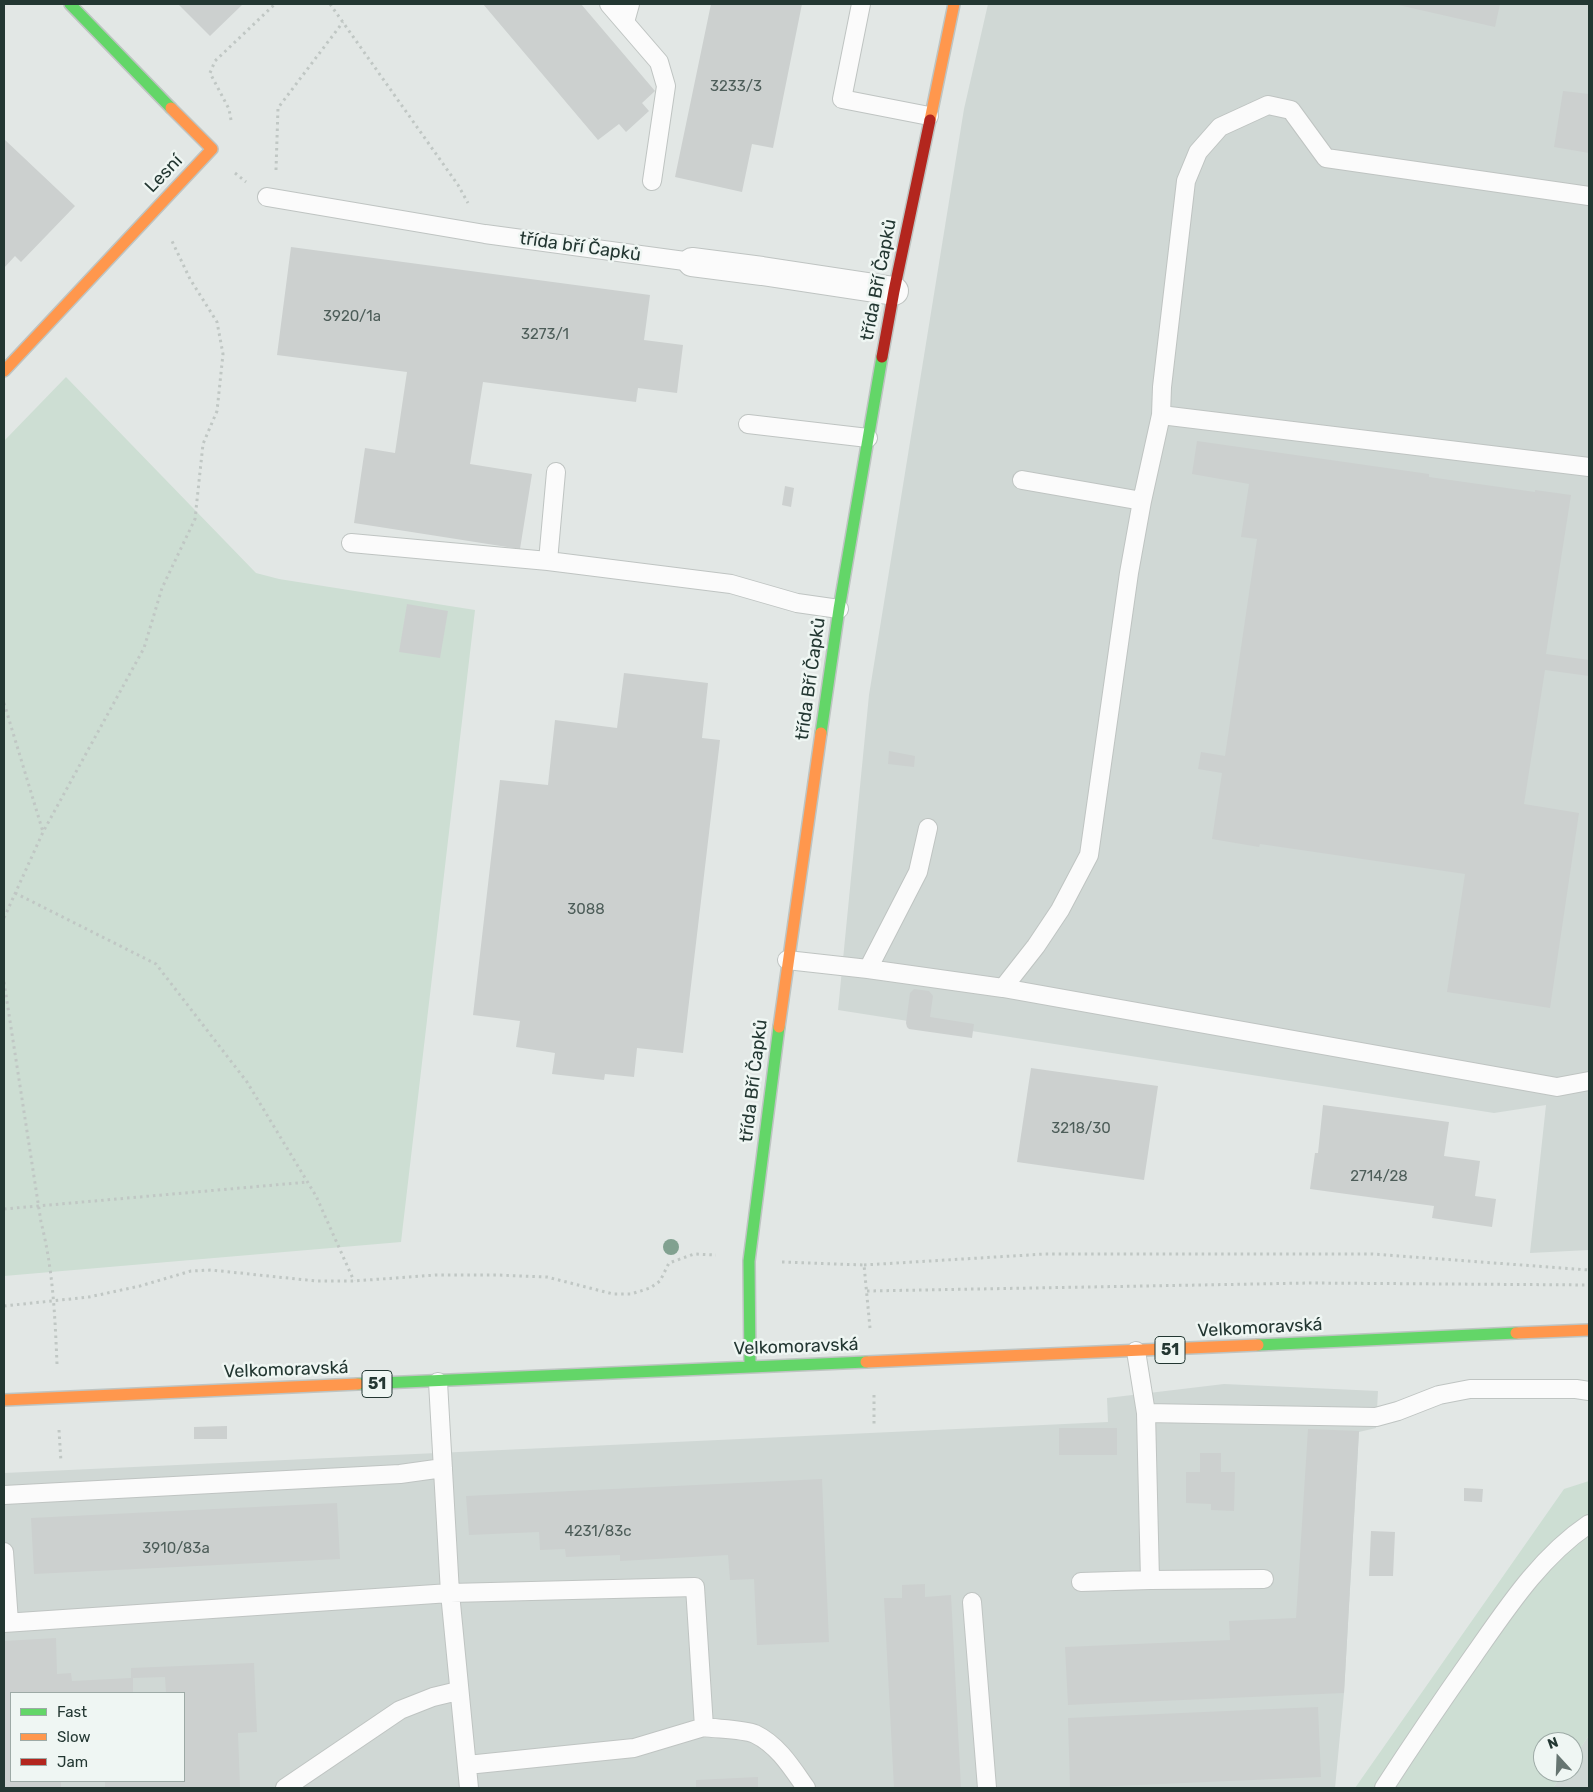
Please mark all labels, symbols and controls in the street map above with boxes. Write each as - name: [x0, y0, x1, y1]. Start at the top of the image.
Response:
- house number: 3233/3: [710, 78, 762, 96]
- street label: Lesní: [141, 151, 187, 197]
- street label: třída Bří Čapků: [857, 217, 901, 343]
- street label: třída bří Čapků: [518, 228, 642, 266]
- house number: 3920/1a: [323, 308, 381, 326]
- house number: 3273/1: [521, 326, 569, 344]
- street label: třída Bří Čapků: [792, 616, 830, 742]
- house number: 3088: [567, 901, 605, 919]
- street label: třída Bří Čapků: [736, 1018, 772, 1144]
- house number: 3218/30: [1051, 1120, 1111, 1138]
- house number: 2714/28: [1350, 1168, 1408, 1186]
- street label: Velkomoravská: [1197, 1314, 1323, 1342]
- street label: Velkomoravská: [733, 1334, 859, 1360]
- road number: 51: [1155, 1336, 1185, 1364]
- street label: Velkomoravská: [223, 1357, 349, 1383]
- road number: 51: [362, 1370, 392, 1398]
- house number: 4231/83c: [564, 1523, 632, 1541]
- house number: 3910/83a: [142, 1540, 210, 1558]
- legend: [10, 1692, 185, 1782]
- text: Fast: [57, 1703, 87, 1721]
- text: Slow: [57, 1728, 90, 1746]
- north arrow: [1533, 1732, 1583, 1782]
- text: N: [1545, 1734, 1561, 1753]
- text: Jam: [57, 1753, 88, 1771]

